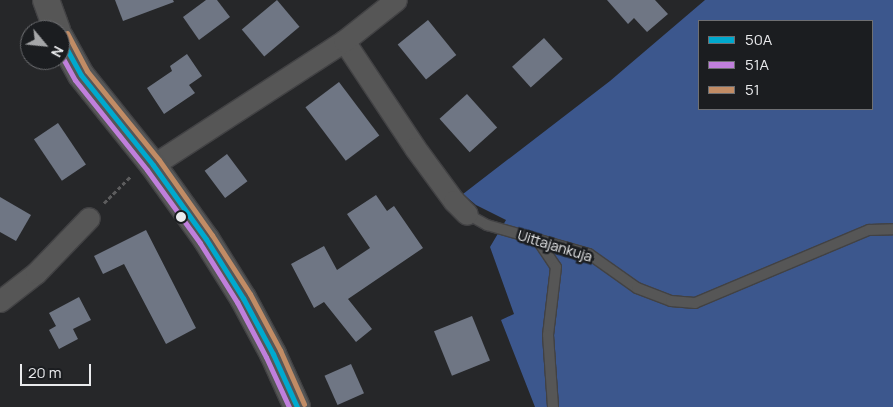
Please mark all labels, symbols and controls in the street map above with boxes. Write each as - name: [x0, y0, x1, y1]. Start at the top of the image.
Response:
- north arrow: [20, 20, 70, 70]
- legend: [698, 20, 873, 110]
- text: 50A: [745, 29, 772, 50]
- text: N: [47, 43, 69, 61]
- text: 51A: [745, 54, 769, 75]
- text: 51: [745, 79, 760, 100]
- unlabelled marker: [176, 212, 186, 222]
- street label: Uittajankuja: [516, 227, 594, 265]
- scale bar: [22, 354, 94, 386]
- text: 20 m: [28, 362, 61, 383]

